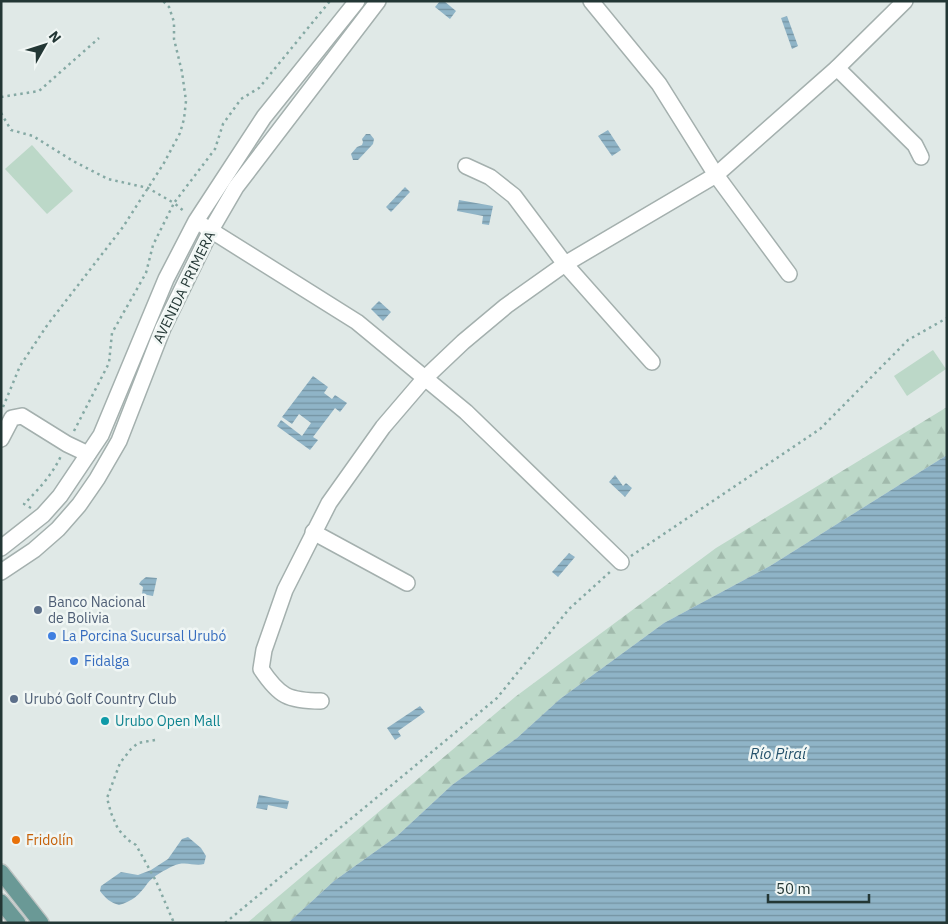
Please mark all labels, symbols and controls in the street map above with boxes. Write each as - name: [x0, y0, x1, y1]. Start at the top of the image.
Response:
- north arrow: [20, 20, 70, 70]
- text: N: [45, 27, 65, 46]
- street label: AVENIDA PRIMERA: [149, 228, 219, 346]
- place label: Banco Nacional de Bolivia: [48, 593, 146, 627]
- marker: Banco Nacional de Bolivia: [32, 604, 44, 616]
- place label: La Porcina Sucursal Urubó: [62, 627, 226, 645]
- marker: La Porcina Sucursal Urubó: [46, 630, 58, 642]
- place label: Fidalga: [84, 652, 130, 670]
- marker: Fidalga: [68, 655, 80, 667]
- place label: Urubó Golf Country Club: [24, 690, 177, 708]
- marker: Urubó Golf Country Club: [8, 693, 20, 705]
- place label: Urubo Open Mall: [115, 712, 220, 730]
- marker: Urubo Open Mall: [99, 715, 111, 727]
- water label: Río Piraí: [750, 744, 808, 763]
- place label: Fridolín: [26, 831, 73, 849]
- marker: Fridolín: [10, 834, 22, 846]
- scale bar: [768, 872, 869, 904]
- text: 50 m: [776, 879, 811, 898]

